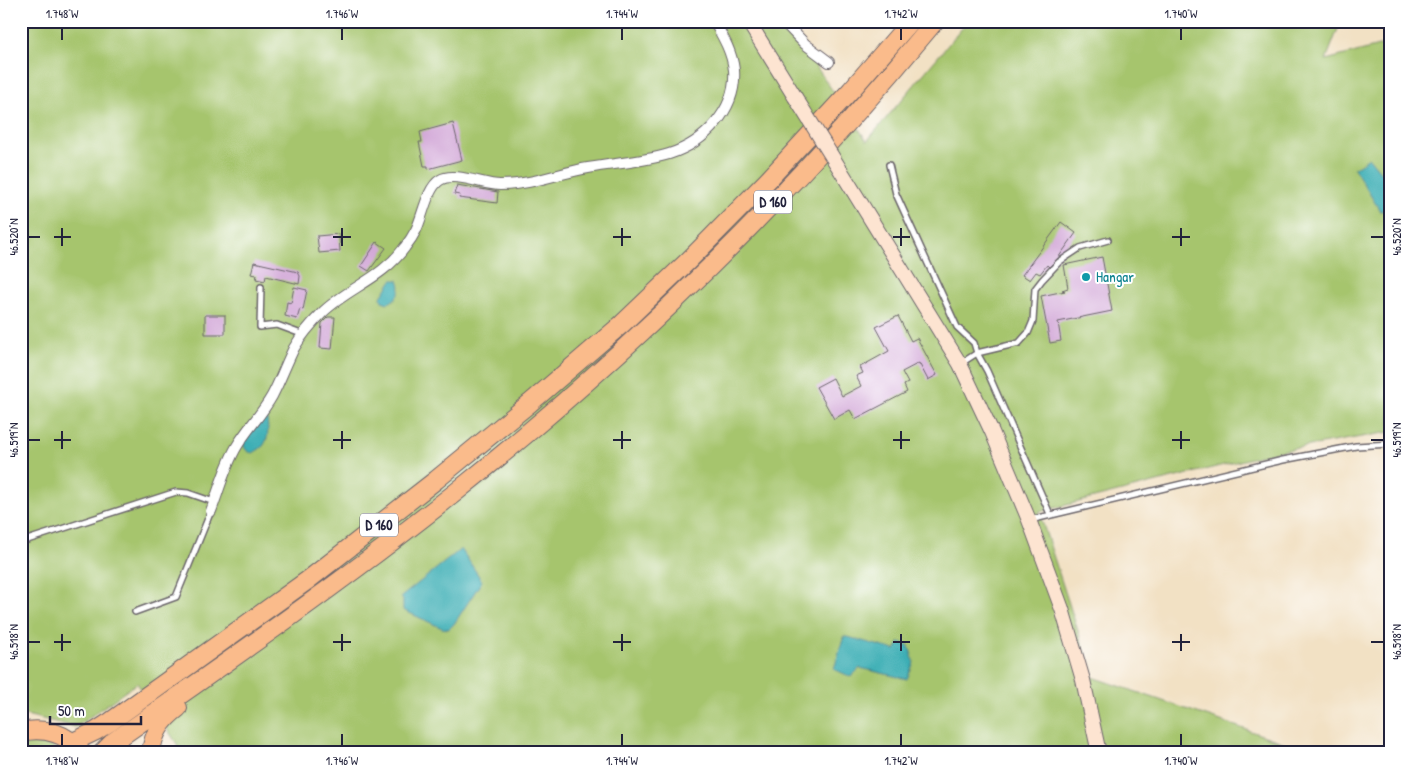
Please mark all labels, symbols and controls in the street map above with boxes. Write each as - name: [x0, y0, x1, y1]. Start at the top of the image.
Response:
- text: 1.748°W: [46, 5, 79, 22]
- text: 1.746°W: [326, 5, 359, 22]
- text: 1.744°W: [606, 5, 639, 22]
- text: 1.742°W: [884, 5, 918, 22]
- text: 1.740°W: [1165, 5, 1198, 22]
- road number: D 160: [754, 190, 792, 213]
- text: 46.520°N: [5, 218, 22, 256]
- text: 46.520°N: [1388, 218, 1405, 256]
- place label: Hangar: [1096, 266, 1134, 287]
- marker: Hangar: [1080, 271, 1092, 283]
- text: 46.519°N: [5, 423, 22, 457]
- text: 46.519°N: [1388, 423, 1405, 457]
- road number: D 160: [360, 514, 398, 536]
- text: 46.518°N: [5, 624, 22, 660]
- text: 46.518°N: [1388, 624, 1405, 660]
- scale bar: [50, 694, 141, 726]
- text: 50 m: [58, 700, 85, 721]
- text: 1.748°W: [46, 752, 79, 769]
- text: 1.746°W: [326, 752, 359, 769]
- text: 1.744°W: [606, 752, 639, 769]
- text: 1.742°W: [884, 752, 918, 769]
- text: 1.740°W: [1165, 752, 1198, 769]

